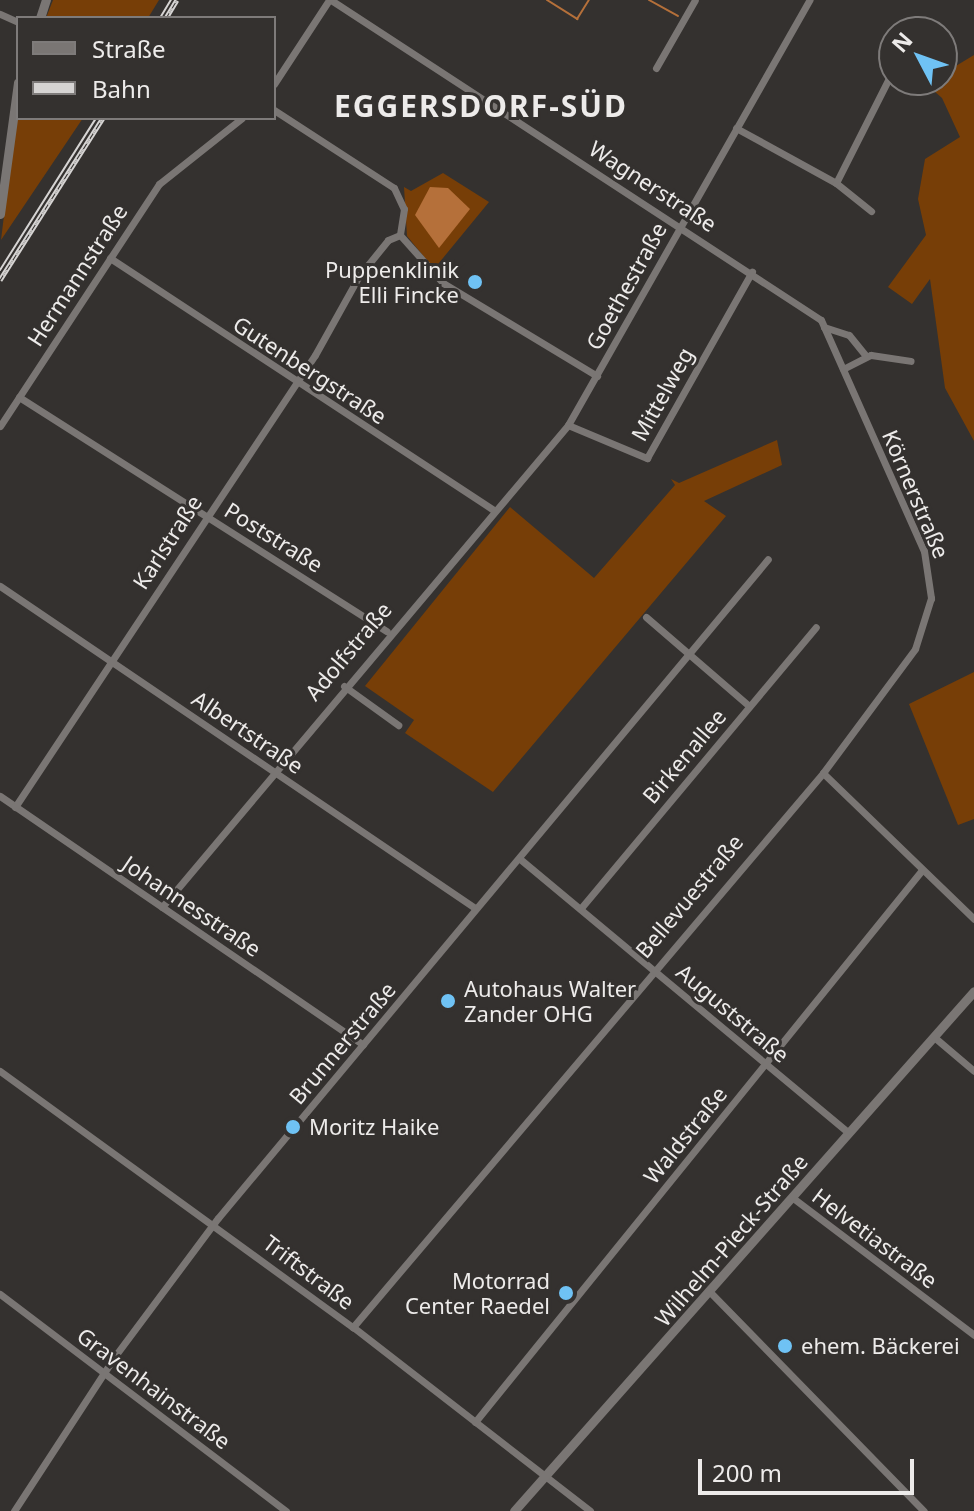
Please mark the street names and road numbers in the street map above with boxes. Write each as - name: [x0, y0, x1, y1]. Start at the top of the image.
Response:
- street label: Wagnerstraße: [584, 135, 722, 237]
- street label: Hermannstraße: [21, 199, 133, 351]
- street label: Goethestraße: [580, 218, 672, 354]
- street label: Gutenbergstraße: [228, 311, 392, 429]
- street label: Mittelweg: [626, 343, 698, 445]
- street label: Körnerstraße: [877, 426, 955, 562]
- street label: Karlstraße: [127, 490, 207, 594]
- street label: Poststraße: [220, 496, 328, 578]
- street label: Adolfstraße: [299, 597, 397, 705]
- street label: Albertstraße: [187, 685, 309, 779]
- street label: Birkenallee: [637, 703, 731, 809]
- street label: Bellevuestraße: [630, 829, 748, 963]
- street label: Johannesstraße: [118, 850, 266, 962]
- street label: Auguststraße: [671, 958, 795, 1068]
- street label: Brunnerstraße: [283, 977, 401, 1109]
- street label: Waldstraße: [638, 1081, 732, 1189]
- street label: Wilhelm-Pieck-Straße: [649, 1149, 813, 1331]
- street label: Helvetiastraße: [807, 1182, 943, 1294]
- street label: Triftstraße: [258, 1229, 360, 1315]
- street label: Gravenhainstraße: [72, 1322, 236, 1454]

